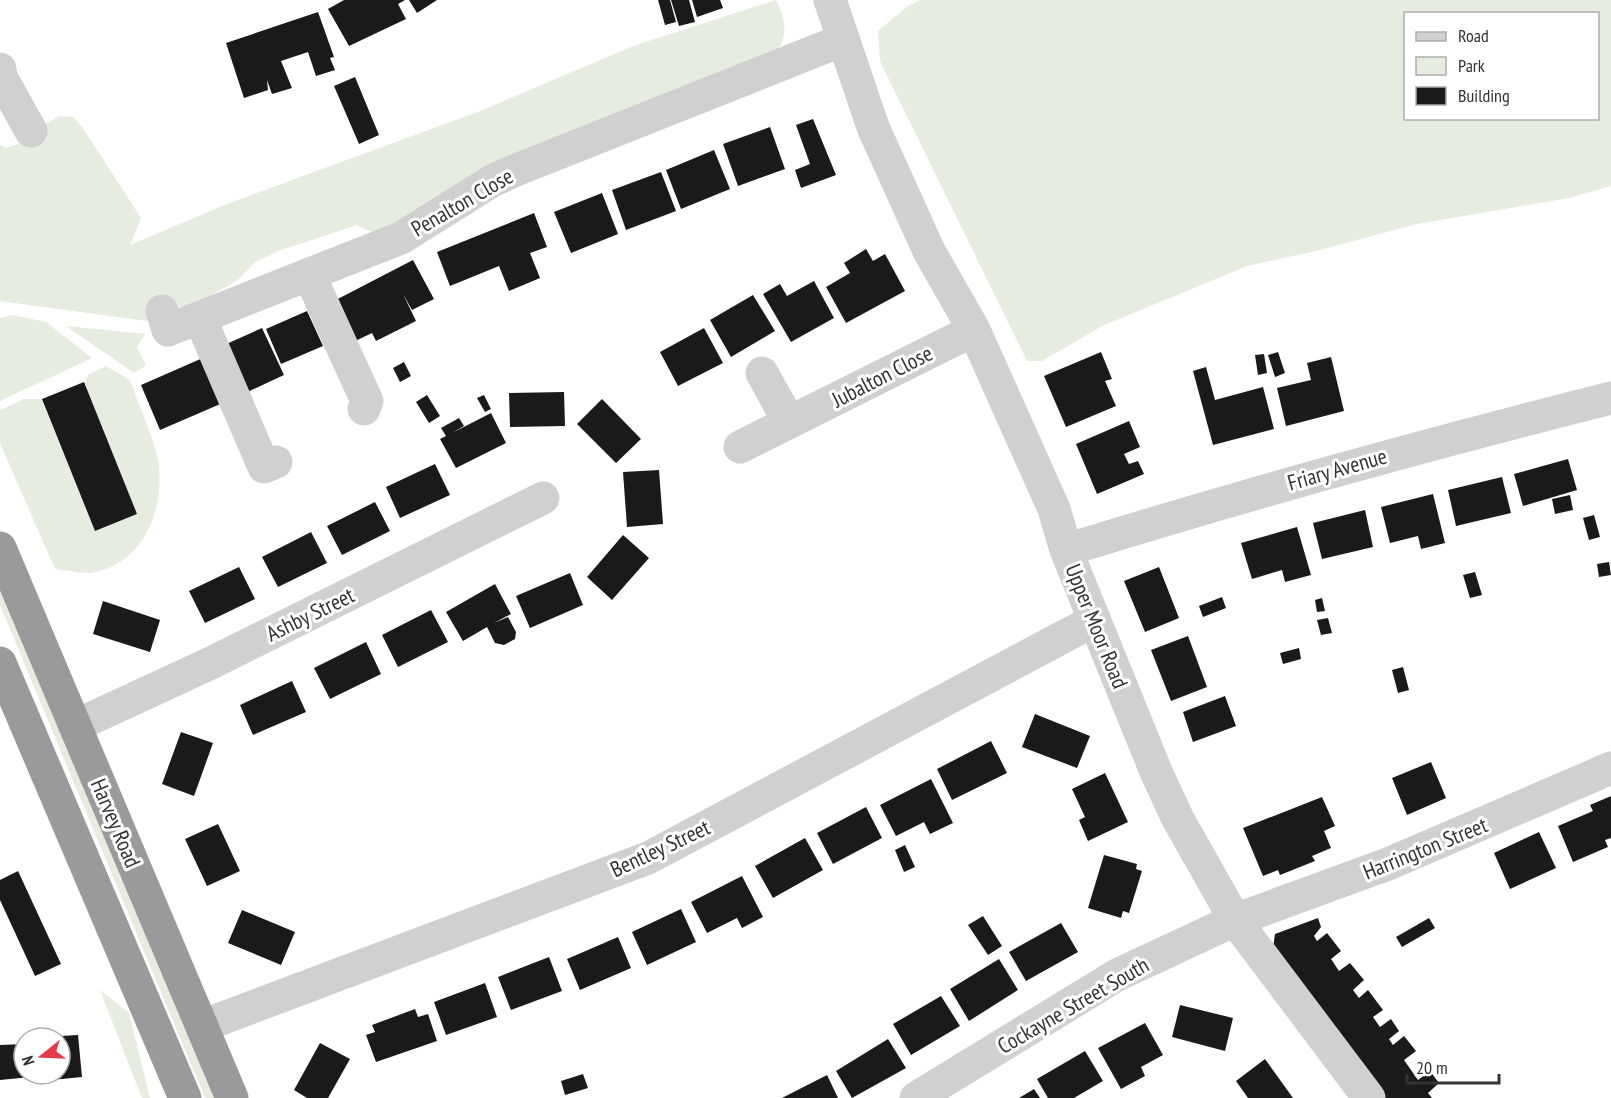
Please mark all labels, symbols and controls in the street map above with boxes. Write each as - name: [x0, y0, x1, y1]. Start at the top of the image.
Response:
- legend: [1404, 12, 1599, 120]
- text: Road: [1458, 24, 1489, 47]
- text: Park: [1458, 54, 1485, 77]
- text: Building: [1458, 84, 1510, 107]
- street label: Penalton Close: [406, 162, 518, 242]
- street label: Jubalton Close: [826, 339, 937, 414]
- street label: Friary Avenue: [1284, 441, 1390, 497]
- street label: Upper Moor Road: [1059, 560, 1135, 692]
- street label: Ashby Street: [261, 581, 359, 647]
- street label: Harvey Road: [85, 774, 147, 872]
- street label: Harrington Street: [1359, 810, 1491, 886]
- street label: Bentley Street: [606, 813, 714, 883]
- street label: Cockayne Street South: [992, 950, 1154, 1060]
- north arrow: [12, 1026, 72, 1086]
- scale bar: [1407, 1047, 1498, 1085]
- text: N: [17, 1053, 39, 1068]
- text: 20 m: [1416, 1056, 1448, 1079]

